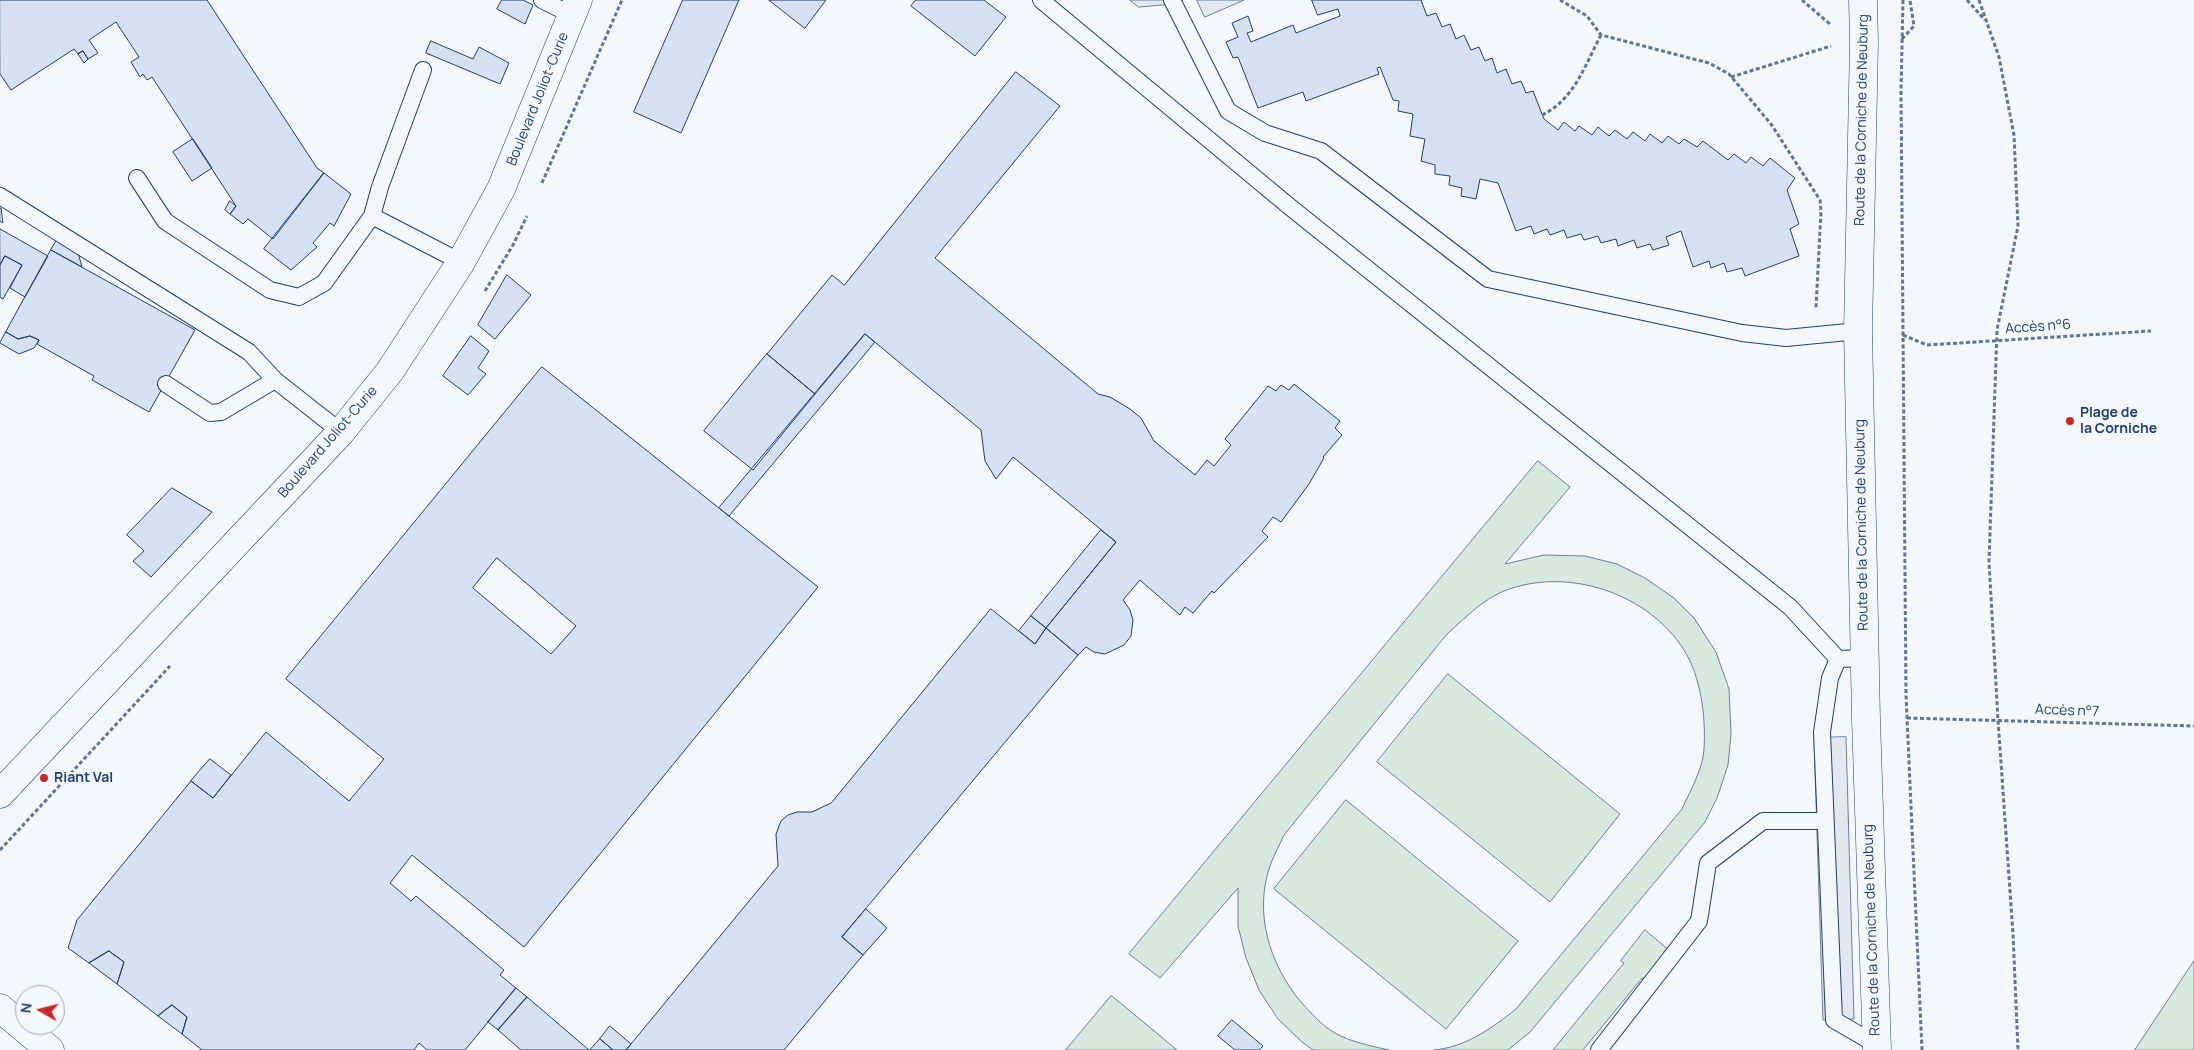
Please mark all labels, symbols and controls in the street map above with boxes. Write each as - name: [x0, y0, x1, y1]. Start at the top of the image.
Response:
- street label: Route de la Corniche de Neuburg: [1852, 14, 1872, 226]
- street label: Boulevard Joliot-Curie: [503, 30, 573, 168]
- street label: Accès n°6: [2005, 316, 2071, 338]
- street label: Boulevard Joliot-Curie: [275, 383, 381, 501]
- place label: Plage de la Corniche: [2080, 405, 2157, 438]
- marker: Plage de la Corniche: [2064, 415, 2076, 427]
- street label: Route de la Corniche de Neuburg: [1852, 419, 1872, 631]
- street label: Accès n°7: [2035, 701, 2099, 721]
- place label: Riant Val: [54, 770, 113, 786]
- marker: Riant Val: [38, 772, 50, 784]
- street label: Route de la Corniche de Neuburg: [1860, 824, 1884, 1036]
- north arrow: [15, 985, 65, 1035]
- text: N: [16, 1002, 36, 1014]

